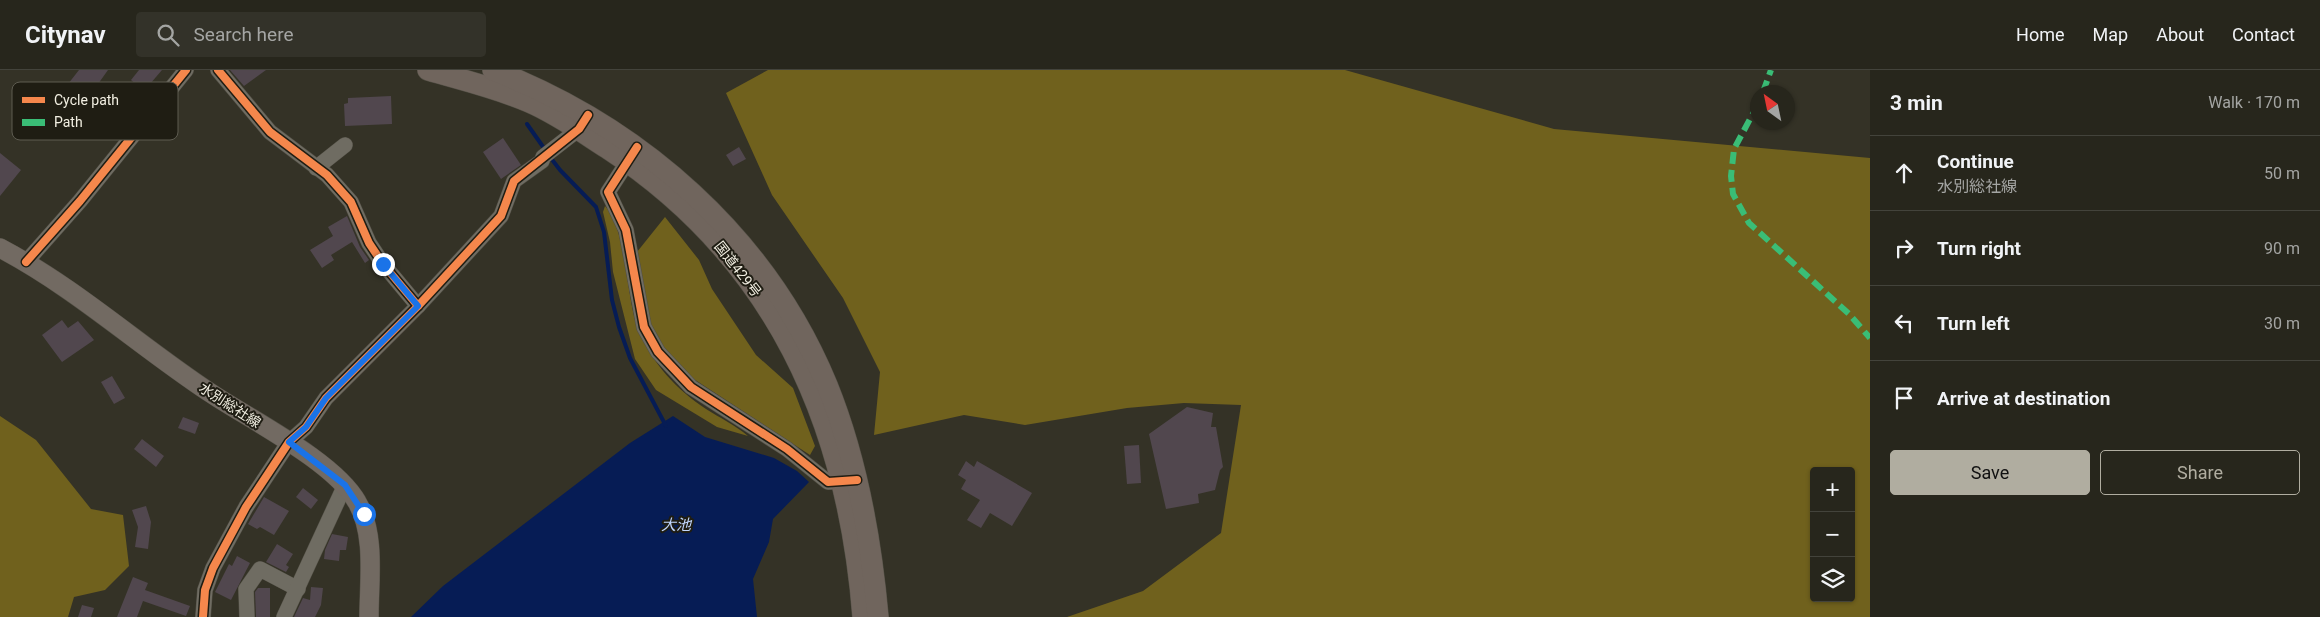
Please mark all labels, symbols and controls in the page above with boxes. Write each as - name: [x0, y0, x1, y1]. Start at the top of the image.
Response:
- search box: [136, 12, 486, 57]
- text: Citynav: [25, 21, 106, 49]
- icon: search: [154, 21, 182, 49]
- text: Search here: [194, 23, 294, 46]
- text: Home: [2016, 24, 2065, 45]
- text: Map: [2093, 24, 2128, 45]
- text: About: [2156, 24, 2204, 45]
- text: Contact: [2232, 24, 2295, 45]
- legend: [12, 82, 178, 140]
- north arrow: [1750, 85, 1795, 130]
- text: 3 min: [1890, 91, 1943, 115]
- text: Cycle path: [54, 92, 119, 108]
- text: Walk · 170 m: [2208, 93, 2300, 112]
- text: Path: [54, 114, 83, 130]
- text: Continue: [1937, 150, 2014, 173]
- icon: ahead: [1890, 159, 1918, 187]
- text: 50 m: [2264, 164, 2300, 183]
- text: 水別総社線: [1937, 177, 2017, 196]
- icon: right: [1890, 234, 1918, 262]
- text: Turn right: [1937, 237, 2021, 260]
- street label: 国道429号: [711, 238, 765, 300]
- text: 90 m: [2264, 239, 2300, 258]
- route end: [372, 253, 395, 276]
- icon: left: [1890, 309, 1918, 337]
- text: Turn left: [1937, 312, 2010, 335]
- text: 30 m: [2264, 314, 2300, 333]
- street label: 水別総社線: [196, 379, 264, 431]
- icon: arrive: [1890, 384, 1918, 412]
- text: Arrive at destination: [1937, 387, 2110, 410]
- button: Save: [1890, 450, 2090, 495]
- button: Share: [2100, 450, 2300, 495]
- map controls: [1810, 467, 1855, 602]
- button: +: [1810, 467, 1855, 512]
- route start: [353, 503, 376, 526]
- button: −: [1810, 512, 1855, 557]
- water label: 大池: [661, 516, 693, 534]
- button: layers: [1810, 557, 1855, 602]

